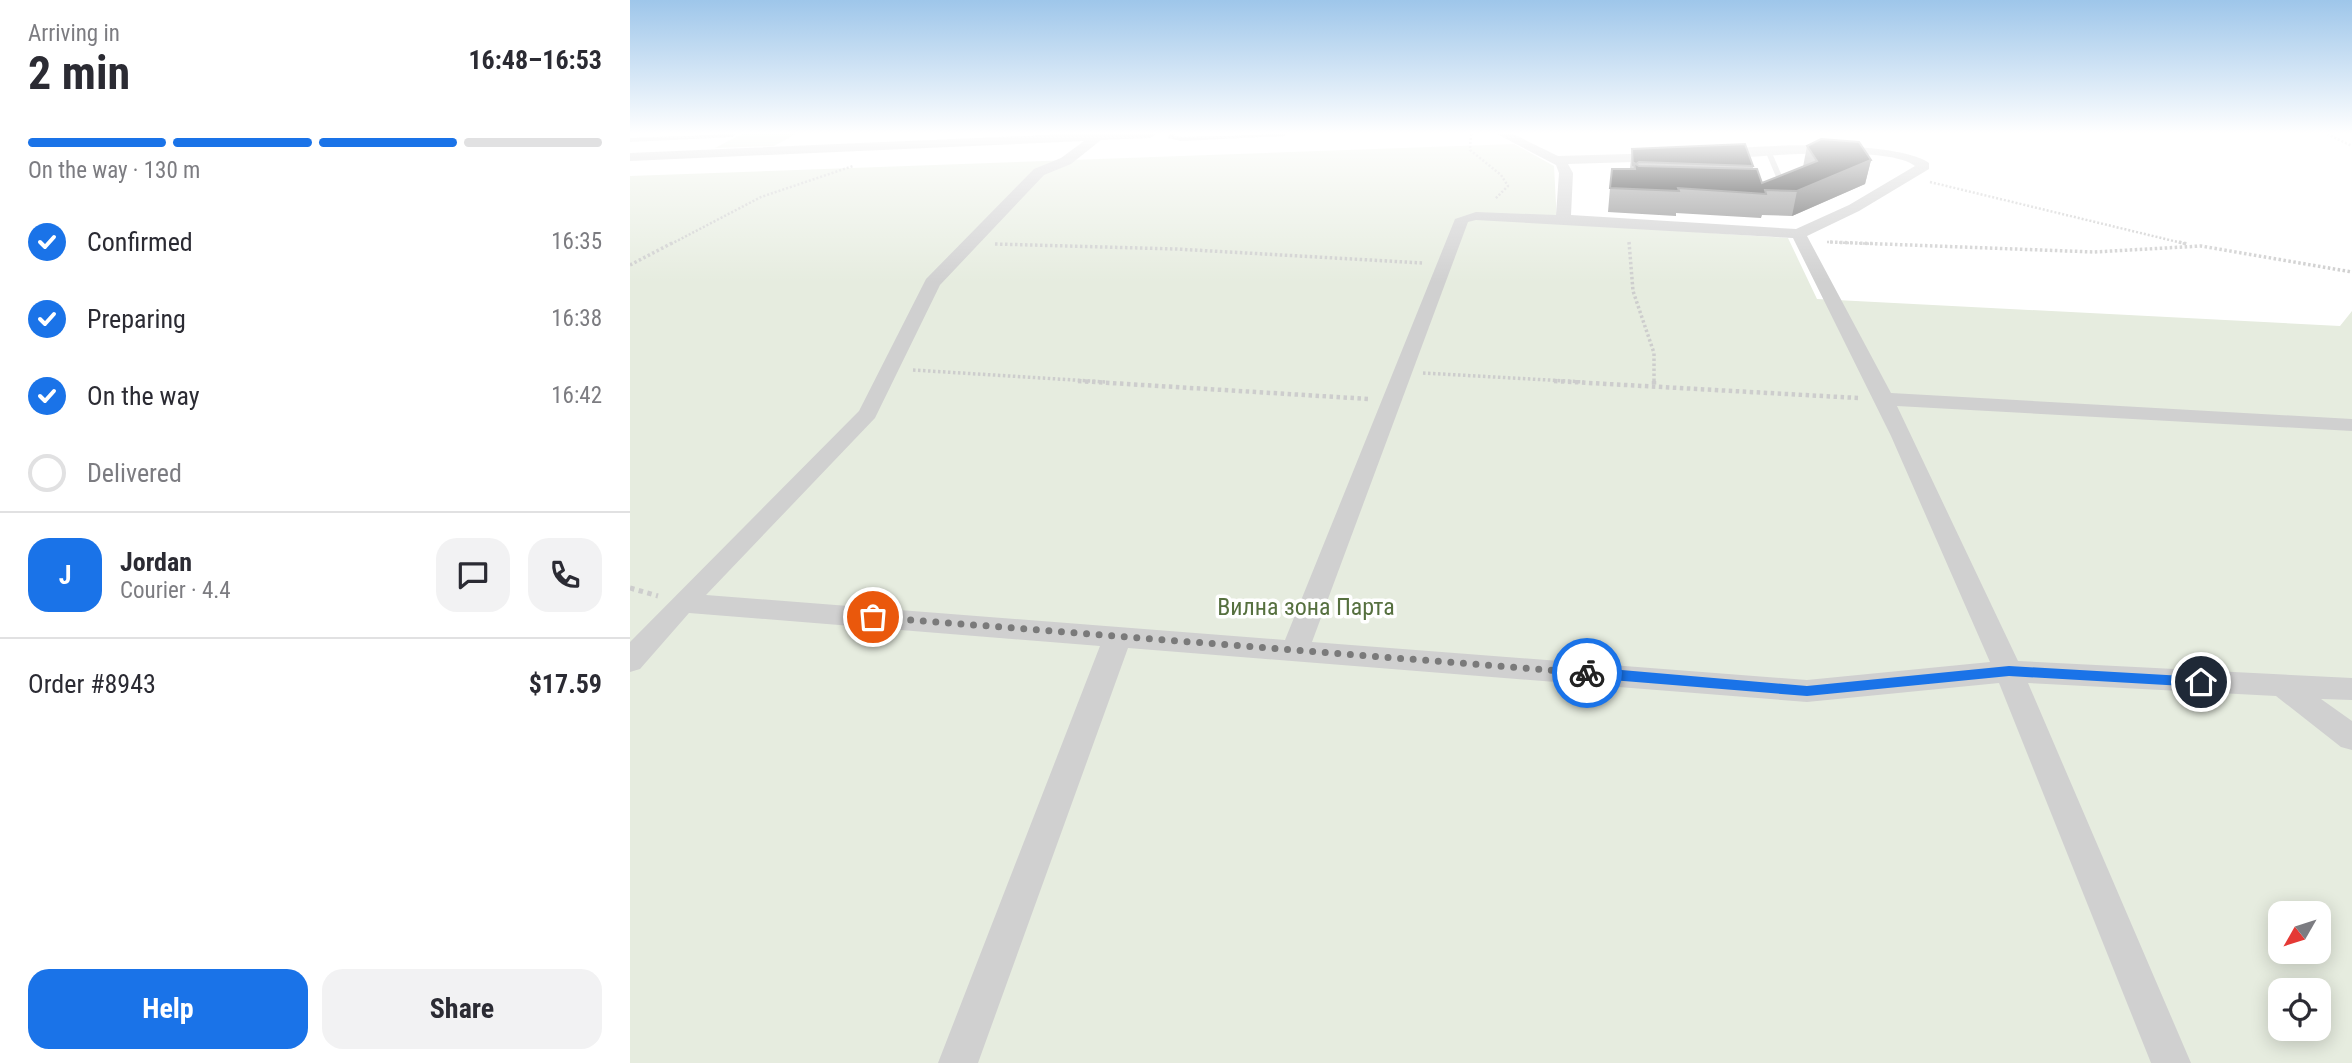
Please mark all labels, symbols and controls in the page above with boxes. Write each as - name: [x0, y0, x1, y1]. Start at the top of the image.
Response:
- text: Arriving in: [28, 20, 120, 47]
- text: 16:48–16:53: [468, 45, 602, 75]
- text: 2 min: [28, 46, 130, 100]
- text: On the way · 130 m: [28, 157, 200, 184]
- icon: check: [28, 223, 66, 261]
- text: Confirmed: [87, 227, 193, 257]
- text: 16:35: [551, 228, 602, 255]
- icon: check: [28, 300, 66, 338]
- text: Preparing: [87, 304, 186, 334]
- text: 16:38: [551, 305, 602, 332]
- icon: check: [28, 377, 66, 415]
- text: On the way: [87, 381, 200, 411]
- text: 16:42: [551, 382, 602, 409]
- text: Delivered: [87, 458, 182, 488]
- button: chat: [436, 538, 510, 612]
- button: phone: [528, 538, 602, 612]
- text: Jordan: [120, 547, 192, 577]
- text: J: [59, 560, 71, 590]
- text: Courier · 4.4: [120, 577, 231, 604]
- pin: [843, 587, 903, 647]
- park label: Вилна зона Парта: [1217, 593, 1395, 621]
- icon: bag: [854, 598, 892, 636]
- courier: [1552, 638, 1622, 708]
- pin: [2171, 652, 2231, 712]
- icon: bike: [1568, 654, 1606, 692]
- icon: home: [2182, 663, 2220, 701]
- text: Order #8943: [28, 669, 156, 699]
- text: $17.59: [529, 669, 602, 699]
- north arrow: [2268, 901, 2331, 964]
- map controls: [2268, 901, 2331, 1041]
- button: Help: [28, 969, 308, 1049]
- button: Share: [322, 969, 602, 1049]
- button: locate: [2268, 978, 2331, 1041]

